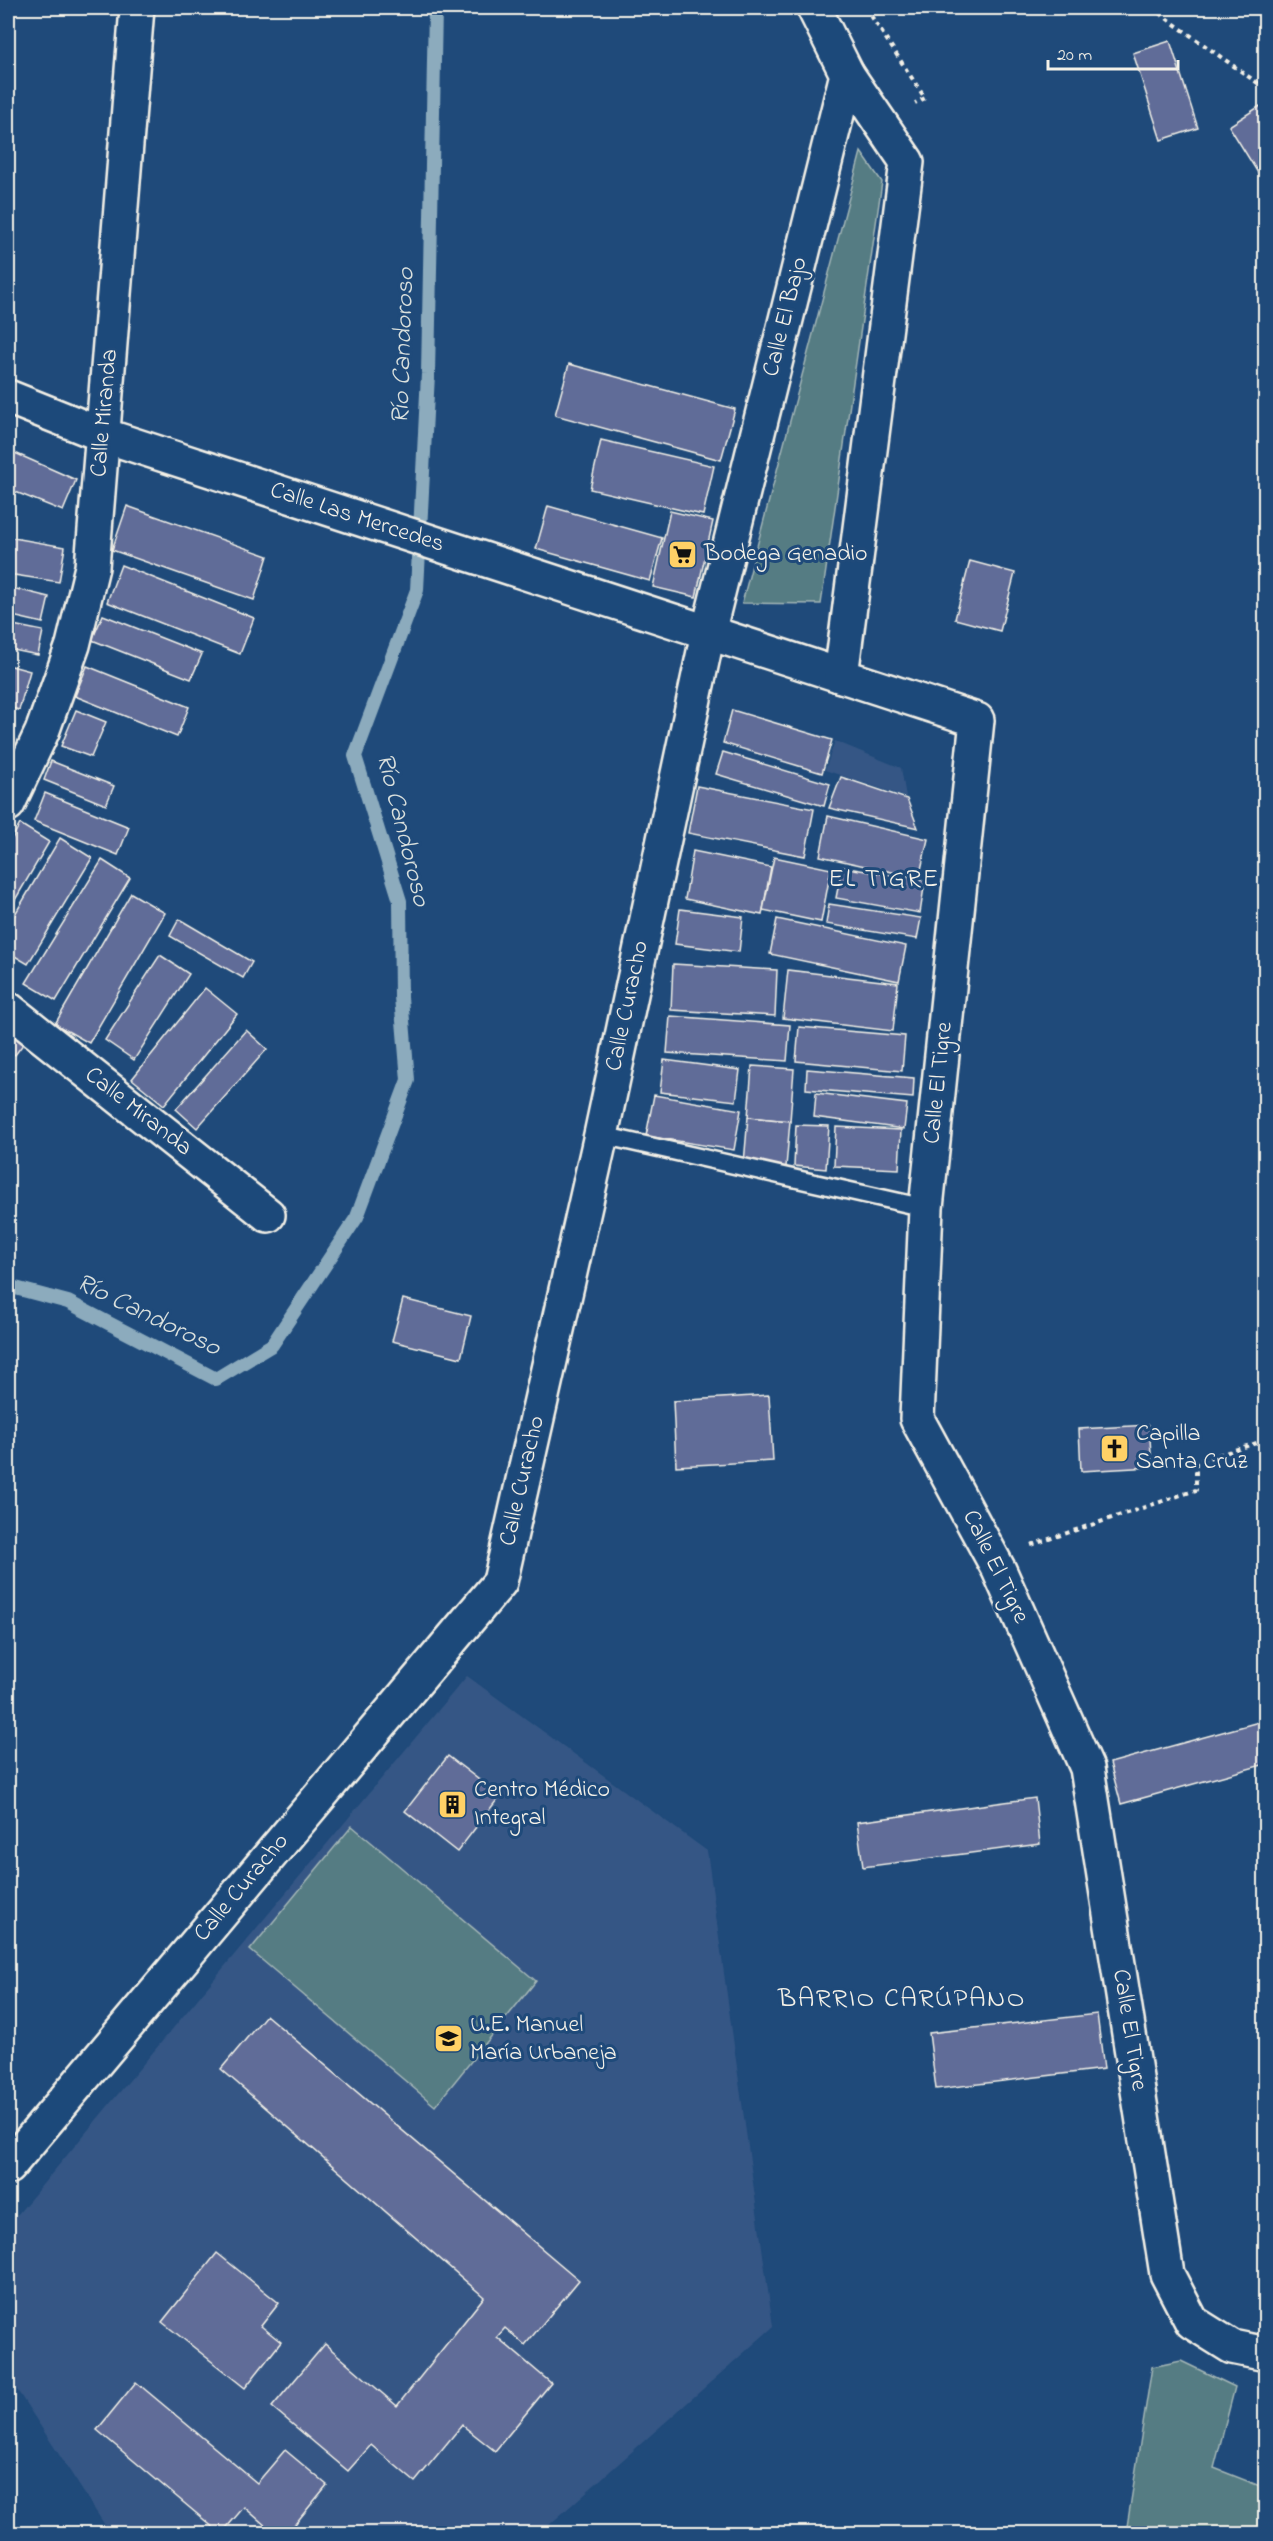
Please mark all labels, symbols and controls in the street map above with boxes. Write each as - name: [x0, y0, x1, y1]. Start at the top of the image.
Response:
- scale bar: [1048, 33, 1178, 71]
- text: 20 m: [1057, 43, 1092, 69]
- street label: Calle El Bajo: [754, 254, 818, 380]
- water label: Río Candoroso: [382, 266, 426, 425]
- street label: Calle Miranda: [82, 347, 128, 479]
- street label: Calle Las Mercedes: [265, 473, 449, 563]
- place label: Bodega Genadio: [703, 537, 868, 572]
- supermarket icon: Bodega Genadio: [667, 538, 699, 570]
- water label: Río Candoroso: [365, 749, 440, 912]
- district label: EL TIGRE: [828, 861, 940, 899]
- street label: Calle Curacho: [597, 937, 659, 1075]
- street label: Calle El Tigre: [915, 1020, 963, 1146]
- street label: Calle Miranda: [77, 1059, 199, 1165]
- water label: Río Candoroso: [69, 1265, 228, 1368]
- street label: Calle Curacho: [491, 1412, 555, 1550]
- place label: Capilla Santa Cruz: [1136, 1417, 1248, 1480]
- church icon: Capilla Santa Cruz: [1099, 1432, 1131, 1464]
- street label: Calle El Tigre: [952, 1504, 1038, 1630]
- place label: Centro Médico Integral: [474, 1773, 610, 1836]
- building icon: Centro Médico Integral: [437, 1788, 469, 1820]
- street label: Calle Curacho: [186, 1826, 298, 1950]
- street label: Calle El Tigre: [1102, 1967, 1156, 2094]
- district label: BARRIO CARÚPANO: [777, 1980, 1026, 2019]
- place label: U.E. Manuel María Urbaneja: [470, 2008, 617, 2071]
- school or university icon: U.E. Manuel María Urbaneja: [433, 2023, 465, 2055]

